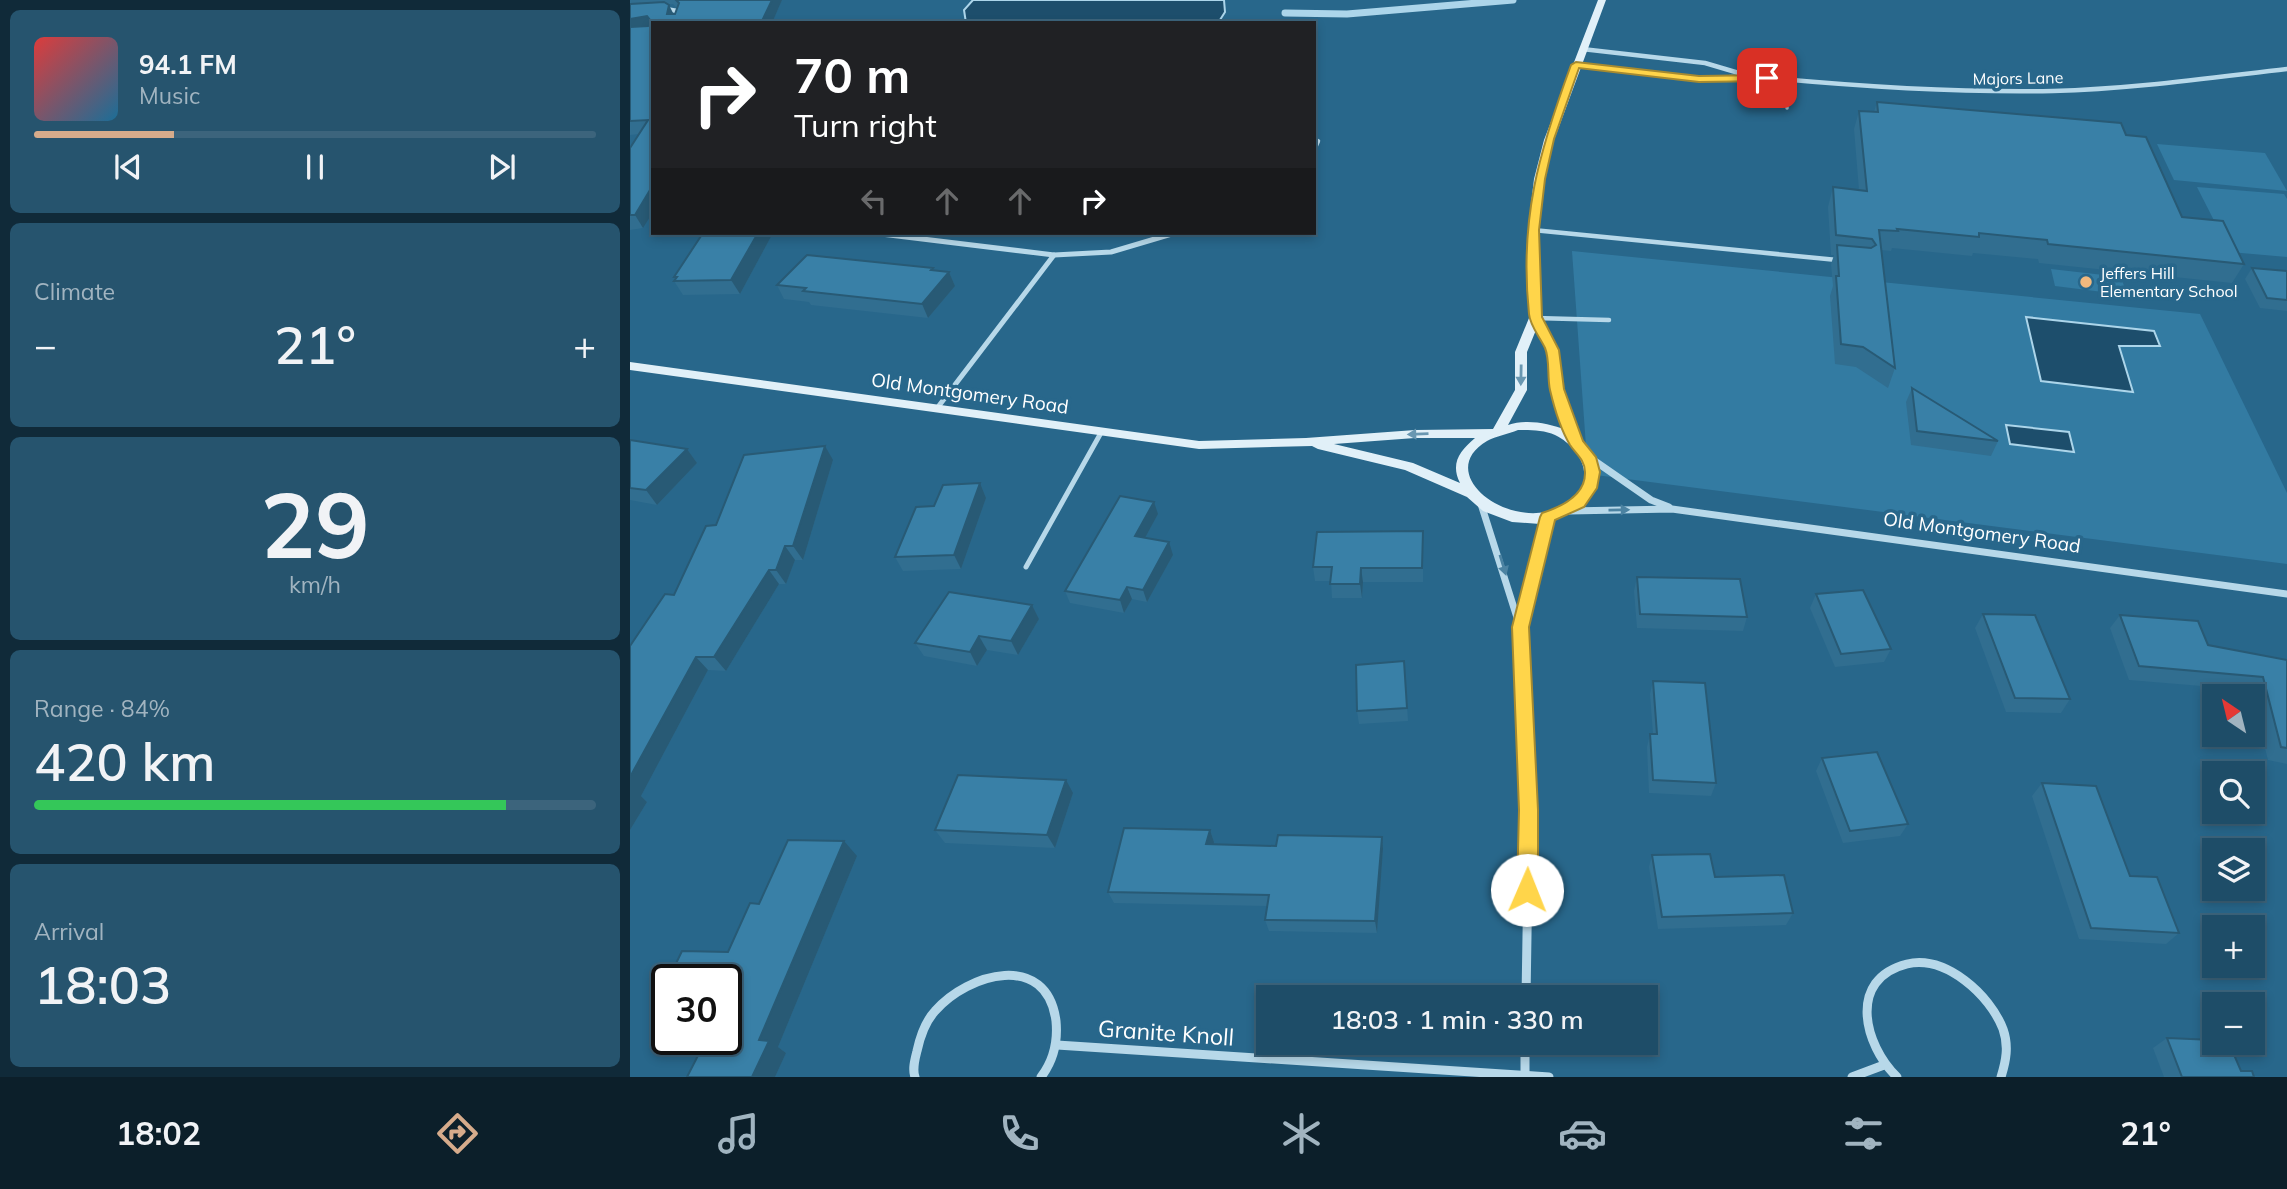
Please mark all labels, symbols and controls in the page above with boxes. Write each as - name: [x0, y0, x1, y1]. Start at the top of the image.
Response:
- text: 70 m: [794, 44, 910, 105]
- text: 94.1 FM: [139, 48, 237, 81]
- pin: [1737, 48, 1797, 108]
- icon: right: [679, 49, 770, 140]
- icon: arrive: [1748, 59, 1786, 97]
- street label: Majors Lane: [1973, 67, 2063, 89]
- text: Music: [139, 81, 200, 110]
- text: Turn right: [794, 105, 937, 145]
- icon: previous: [109, 148, 147, 186]
- icon: pause: [296, 148, 334, 186]
- icon: next: [483, 148, 521, 186]
- icon: left: [855, 182, 893, 220]
- icon: ahead: [928, 182, 966, 220]
- icon: ahead: [1001, 182, 1039, 220]
- icon: right: [1074, 182, 1112, 220]
- place label: Jeffers Hill Elementary School: [2100, 263, 2238, 301]
- marker: Jeffers Hill Elementary School: [2078, 274, 2094, 290]
- text: Climate: [34, 277, 115, 306]
- text: 21°: [274, 312, 356, 377]
- text: −: [34, 321, 57, 369]
- text: +: [573, 321, 596, 369]
- one-way arrow: [1515, 364, 1527, 386]
- street label: Old Montgomery Road: [870, 367, 1070, 419]
- one-way arrow: [1407, 428, 1429, 440]
- text: 29: [260, 467, 370, 581]
- one-way arrow: [1608, 504, 1630, 516]
- street label: Old Montgomery Road: [1882, 506, 2082, 558]
- one-way arrow: [1498, 555, 1508, 576]
- text: km/h: [289, 570, 341, 599]
- north arrow: [2202, 684, 2264, 747]
- map controls: [2202, 684, 2265, 1055]
- text: Range · 84%: [34, 694, 170, 723]
- text: 420 km: [34, 729, 215, 794]
- button: search: [2202, 761, 2265, 824]
- button: layers: [2202, 838, 2265, 901]
- position arrow: [1490, 853, 1564, 927]
- button: +: [2202, 915, 2265, 978]
- text: Arrival: [34, 917, 104, 946]
- text: 18:03: [34, 952, 171, 1017]
- speed limit sign: 30: [651, 964, 742, 1055]
- button: −: [2202, 992, 2265, 1055]
- text: 18:03 · 1 min · 330 m: [1330, 1003, 1584, 1036]
- street label: Granite Knoll: [1097, 1013, 1235, 1052]
- icon: directions: [433, 1109, 482, 1158]
- icon: music: [714, 1109, 763, 1158]
- icon: phone: [995, 1109, 1044, 1158]
- icon: climate: [1277, 1109, 1326, 1158]
- icon: car: [1558, 1109, 1607, 1158]
- icon: filters: [1839, 1109, 1888, 1158]
- text: 18:02: [116, 1113, 201, 1153]
- text: 21°: [2120, 1113, 2171, 1153]

